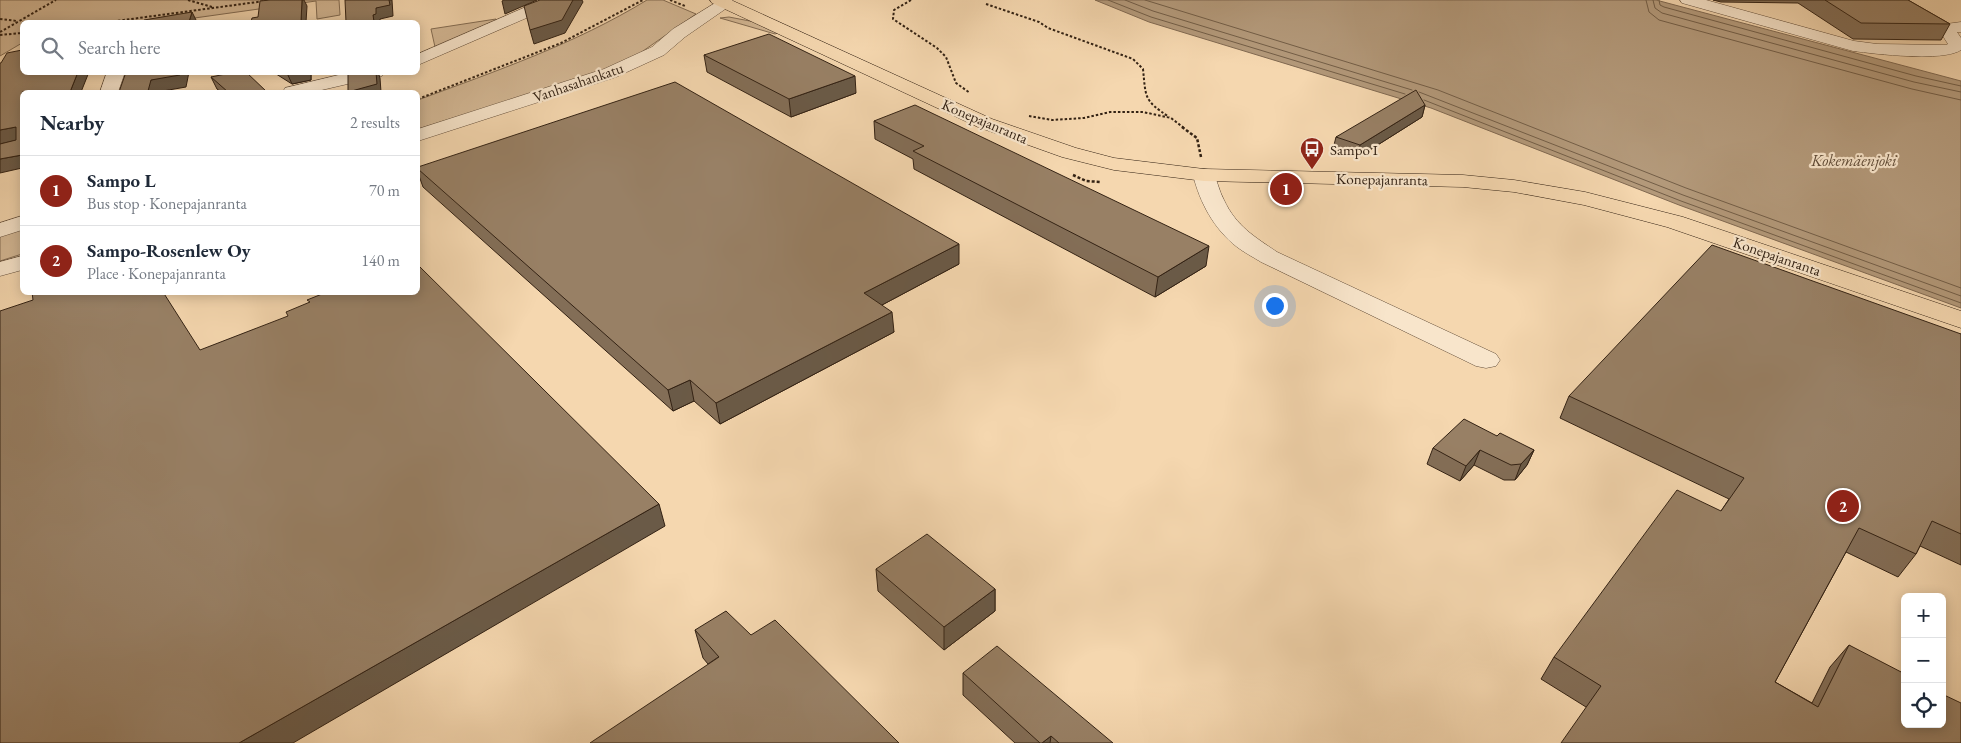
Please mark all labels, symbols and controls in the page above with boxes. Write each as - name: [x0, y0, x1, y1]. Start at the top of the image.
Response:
- search box: [20, 20, 420, 75]
- icon: search: [38, 34, 66, 62]
- text: Search here: [78, 35, 160, 60]
- street label: Vanhasahankatu: [530, 58, 626, 106]
- street label: Konepajanranta: [939, 94, 1031, 148]
- text: Nearby: [40, 109, 104, 136]
- text: 2 results: [350, 112, 400, 133]
- bus stop icon: Sampo I: [1299, 136, 1325, 170]
- place label: Sampo I: [1330, 140, 1378, 159]
- water label: Kokemäenjoki: [1810, 150, 1898, 171]
- text: Sampo L: [87, 168, 156, 193]
- street label: Konepajanranta: [1336, 169, 1428, 189]
- pin: 1: [1270, 170, 1302, 208]
- text: 1: [52, 180, 60, 201]
- text: 70 m: [369, 180, 400, 201]
- text: Bus stop · Konepajanranta: [87, 193, 247, 214]
- street label: Konepajanranta: [1731, 232, 1823, 280]
- text: Sampo-Rosenlew Oy: [87, 238, 251, 263]
- text: 2: [52, 250, 60, 271]
- text: 140 m: [361, 250, 400, 271]
- text: Place · Konepajanranta: [87, 263, 226, 284]
- your location: [1262, 293, 1288, 319]
- pin: 2: [1827, 487, 1859, 525]
- map controls: [1901, 593, 1946, 728]
- button: +: [1901, 593, 1946, 638]
- button: −: [1901, 638, 1946, 683]
- button: locate: [1901, 683, 1946, 728]

